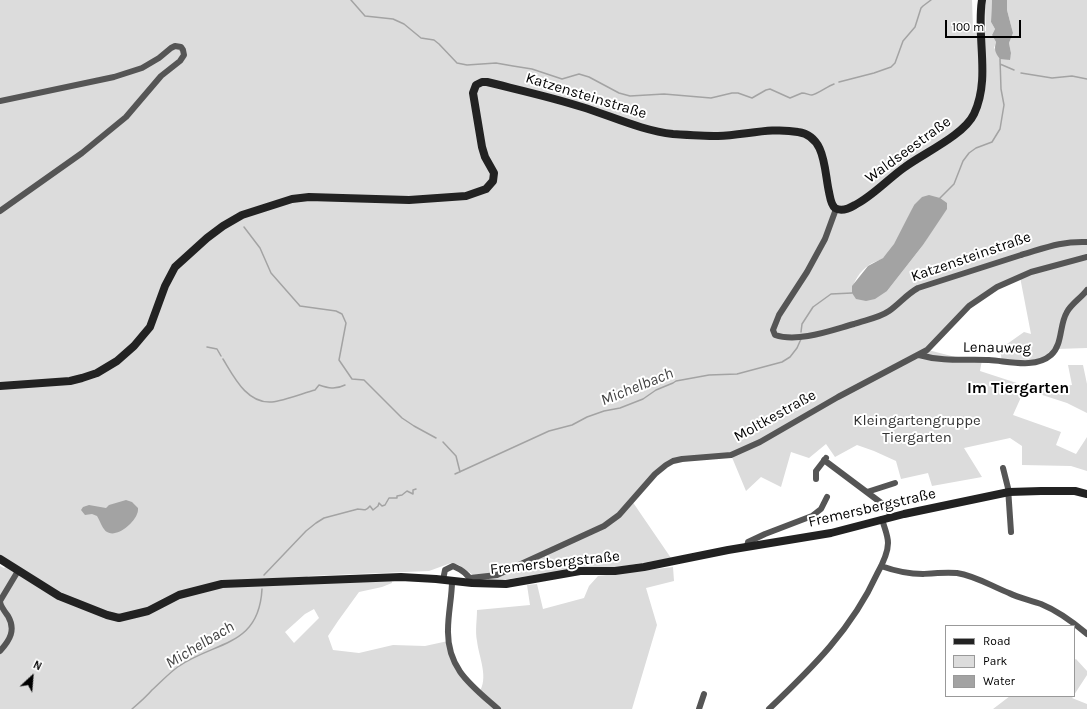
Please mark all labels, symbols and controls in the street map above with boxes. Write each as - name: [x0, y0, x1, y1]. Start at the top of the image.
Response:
- scale bar: [947, 12, 1023, 38]
- text: 100 m: [952, 20, 984, 34]
- street label: Katzensteinstraße: [523, 69, 649, 123]
- street label: Waldseestraße: [862, 113, 954, 187]
- street label: Katzensteinstraße: [909, 228, 1033, 286]
- street label: Lenauweg: [963, 338, 1031, 358]
- water label: Michelbach: [598, 364, 676, 410]
- district label: Im Tiergarten: [967, 378, 1069, 398]
- street label: Moltkestraße: [731, 386, 819, 446]
- park label: Kleingartengruppe Tiergarten: [853, 412, 981, 447]
- street label: Fremersbergstraße: [806, 485, 938, 531]
- street label: Fremersbergstraße: [489, 547, 621, 579]
- water label: Michelbach: [162, 617, 238, 673]
- legend: [945, 625, 1075, 697]
- text: Road: [983, 634, 1011, 648]
- text: Park: [983, 654, 1007, 668]
- north arrow: [12, 657, 52, 697]
- text: N: [31, 658, 44, 673]
- text: Water: [983, 674, 1015, 688]

